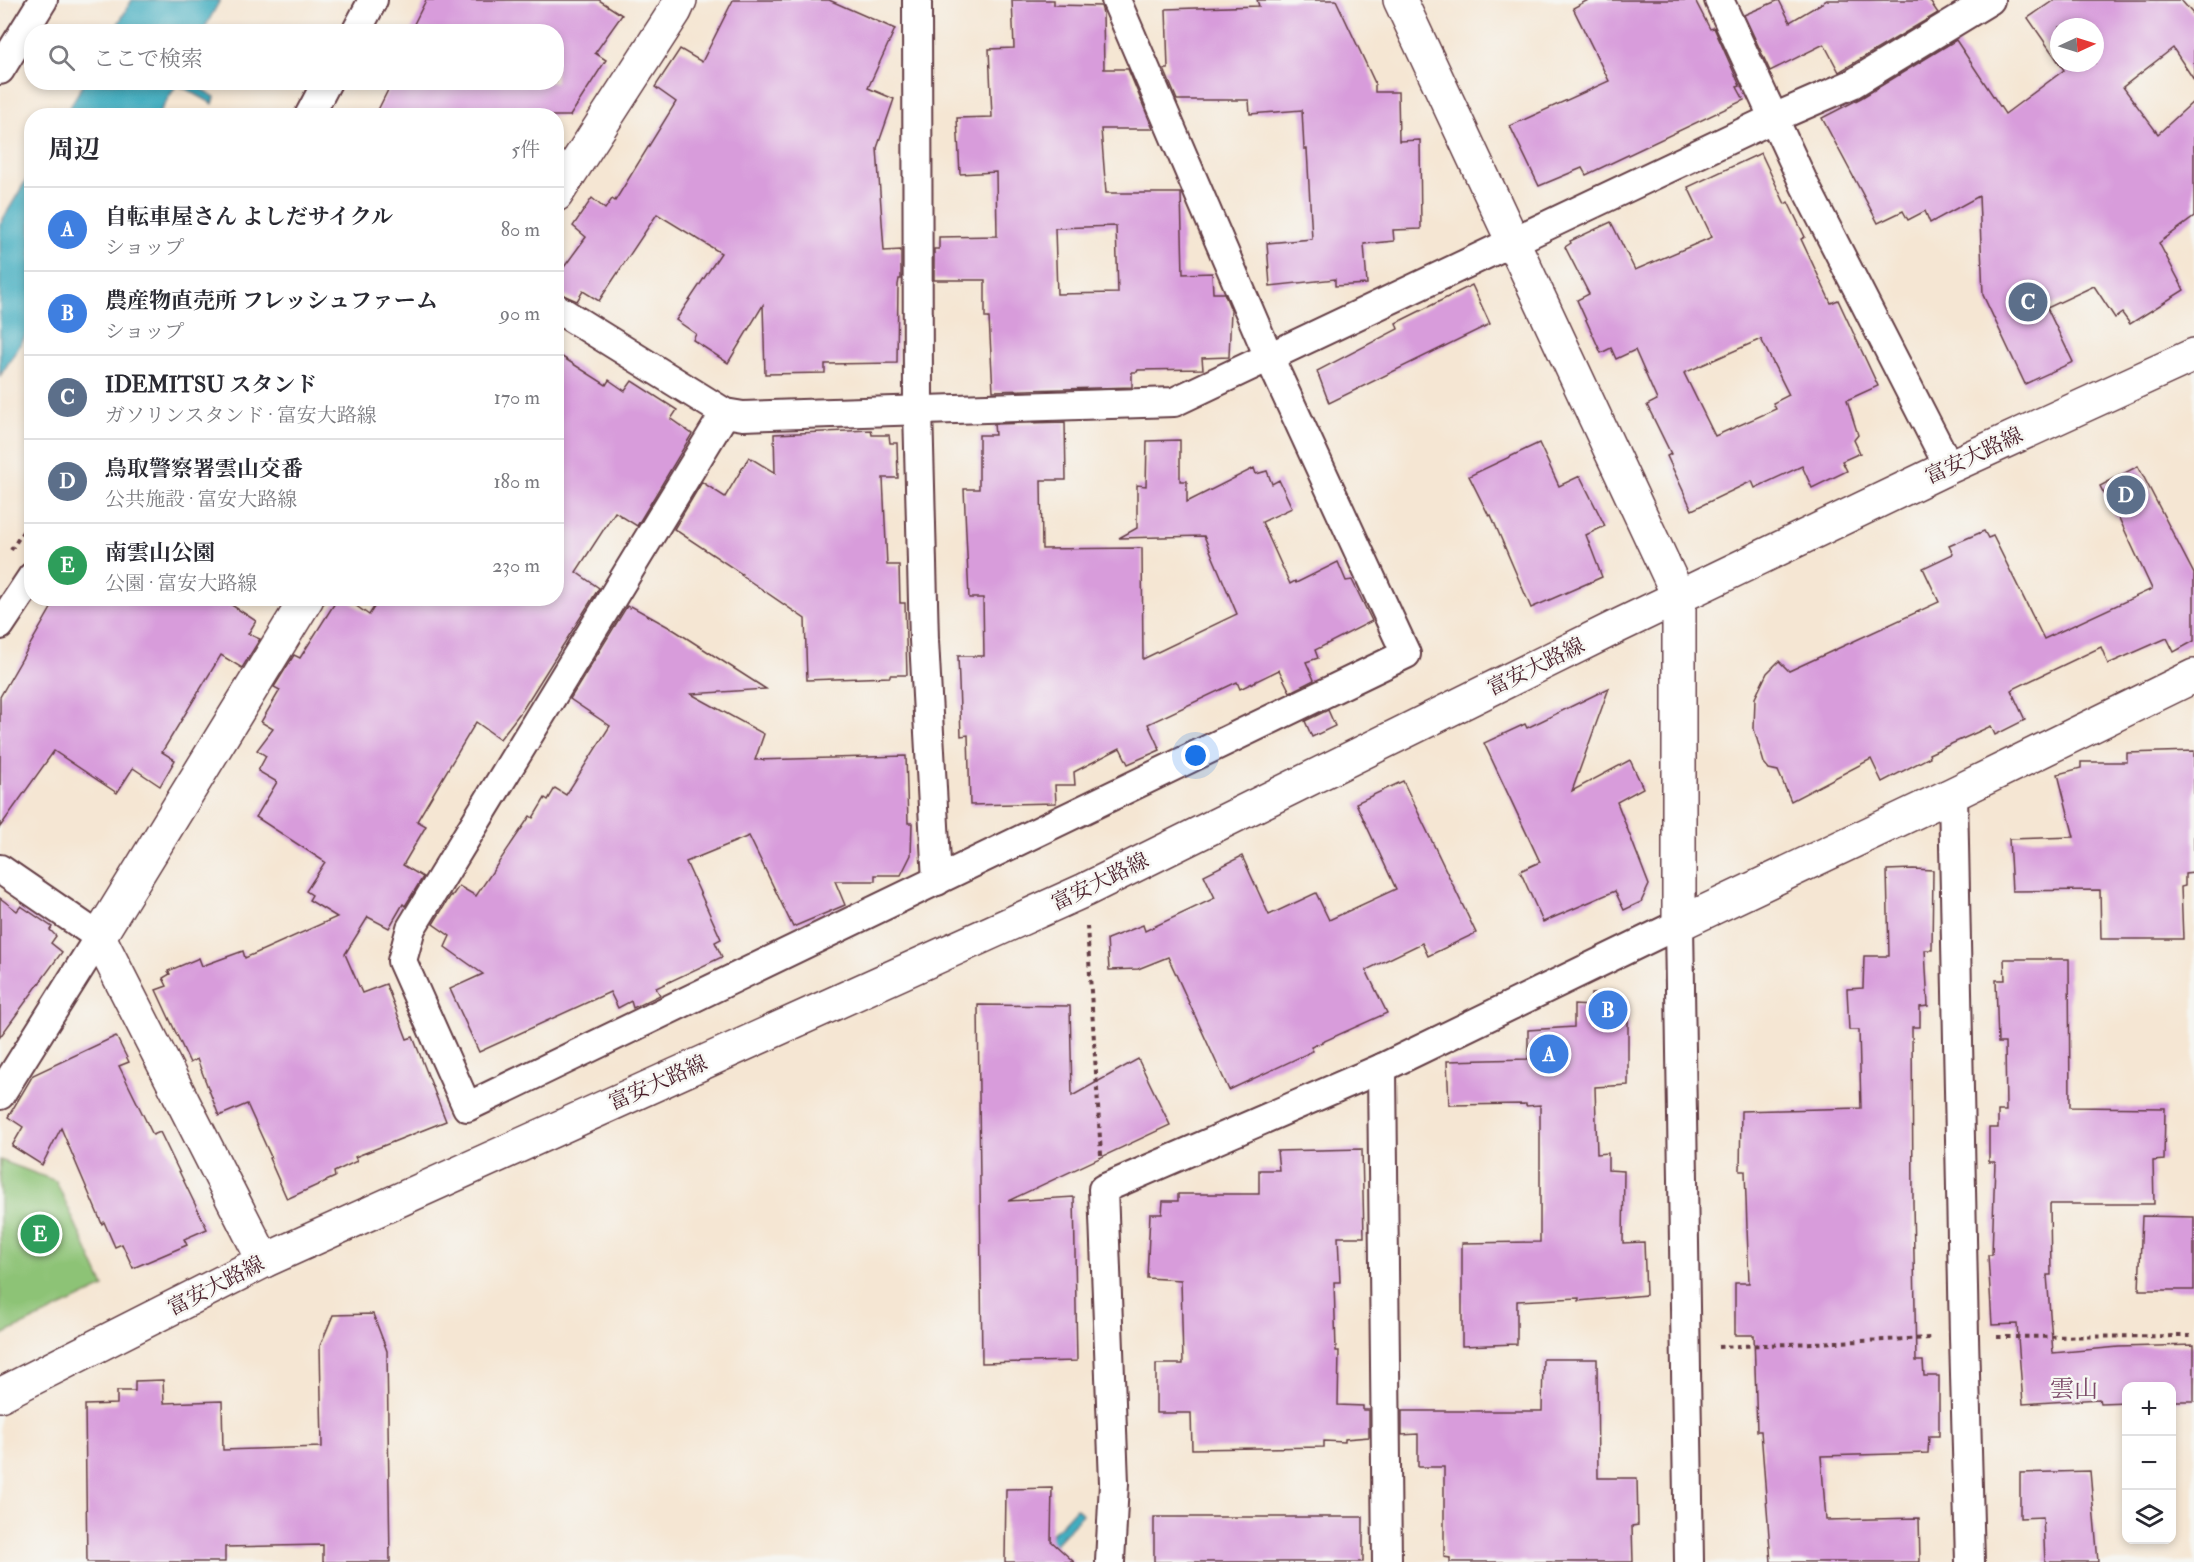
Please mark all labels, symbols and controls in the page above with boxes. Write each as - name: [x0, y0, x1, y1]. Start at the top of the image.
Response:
- north arrow: [2050, 18, 2104, 72]
- search box: [24, 24, 564, 90]
- icon: search: [45, 41, 78, 74]
- text: ここで検索: [93, 45, 203, 73]
- text: 周辺: [48, 134, 100, 166]
- text: 5件: [511, 137, 540, 162]
- text: 自転車屋さん よしだサイクル: [105, 203, 393, 231]
- text: A: [61, 217, 74, 242]
- text: 80 m: [501, 217, 540, 242]
- text: ショップ: [105, 235, 185, 260]
- pin: C: [2008, 280, 2048, 324]
- text: 農産物直売所 フレッシュファーム: [105, 287, 438, 315]
- text: B: [61, 301, 74, 326]
- text: 90 m: [500, 301, 540, 326]
- text: ショップ: [105, 319, 185, 344]
- text: IDEMITSU スタンド: [105, 371, 317, 399]
- text: C: [60, 385, 75, 410]
- text: 170 m: [494, 385, 540, 410]
- text: ガソリンスタンド · 富安大路線: [105, 403, 377, 428]
- street label: 富安大路線: [1921, 422, 2027, 490]
- text: 鳥取警察署雲山交番: [105, 455, 303, 483]
- text: D: [59, 469, 76, 494]
- text: 180 m: [493, 469, 540, 494]
- pin: D: [2106, 472, 2146, 518]
- text: 公共施設 · 富安大路線: [105, 487, 297, 512]
- text: 南雲山公園: [105, 539, 215, 567]
- text: E: [60, 553, 75, 578]
- text: 230 m: [492, 553, 540, 578]
- text: 公園 · 富安大路線: [105, 571, 257, 596]
- street label: 富安大路線: [1483, 632, 1589, 702]
- your location: [1181, 741, 1210, 770]
- street label: 富安大路線: [1047, 847, 1153, 917]
- pin: B: [1588, 988, 1628, 1032]
- pin: A: [1530, 1032, 1568, 1076]
- street label: 富安大路線: [605, 1049, 711, 1117]
- pin: E: [20, 1212, 60, 1256]
- street label: 富安大路線: [163, 1250, 269, 1322]
- district label: 雲山: [2050, 1374, 2098, 1405]
- map controls: [2122, 1382, 2176, 1544]
- button: +: [2122, 1382, 2176, 1436]
- button: −: [2122, 1436, 2176, 1490]
- button: layers: [2122, 1490, 2176, 1544]

